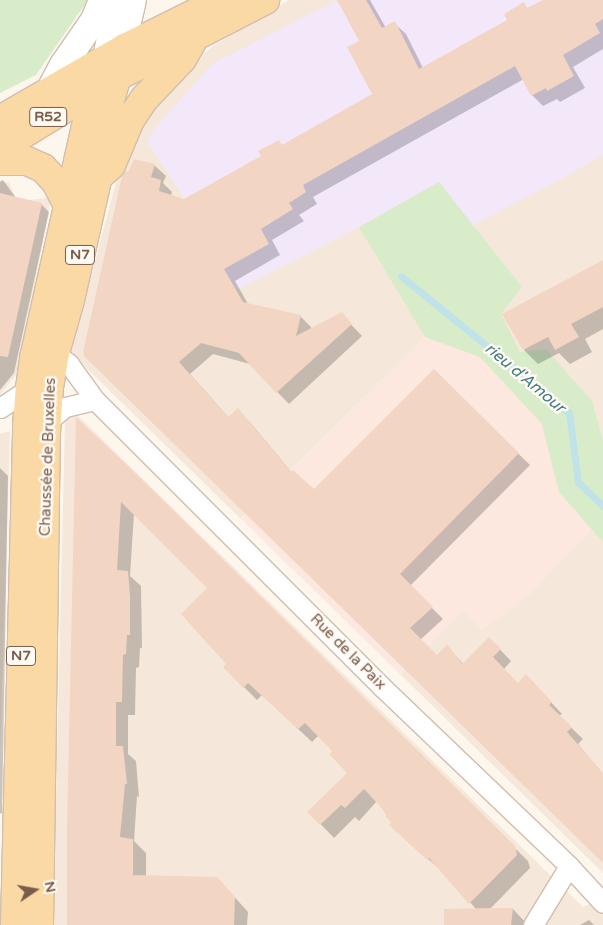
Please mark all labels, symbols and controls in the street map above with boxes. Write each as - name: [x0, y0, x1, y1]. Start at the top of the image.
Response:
- road number: R52: [28, 105, 68, 128]
- road number: N7: [64, 244, 96, 266]
- water label: rieu d'Amour: [481, 339, 569, 417]
- street label: Chaussée de Bruxelles: [36, 377, 60, 537]
- street label: Rue de la Paix: [306, 610, 390, 694]
- road number: N7: [5, 644, 37, 668]
- north arrow: [10, 865, 60, 915]
- text: N: [41, 880, 60, 894]

